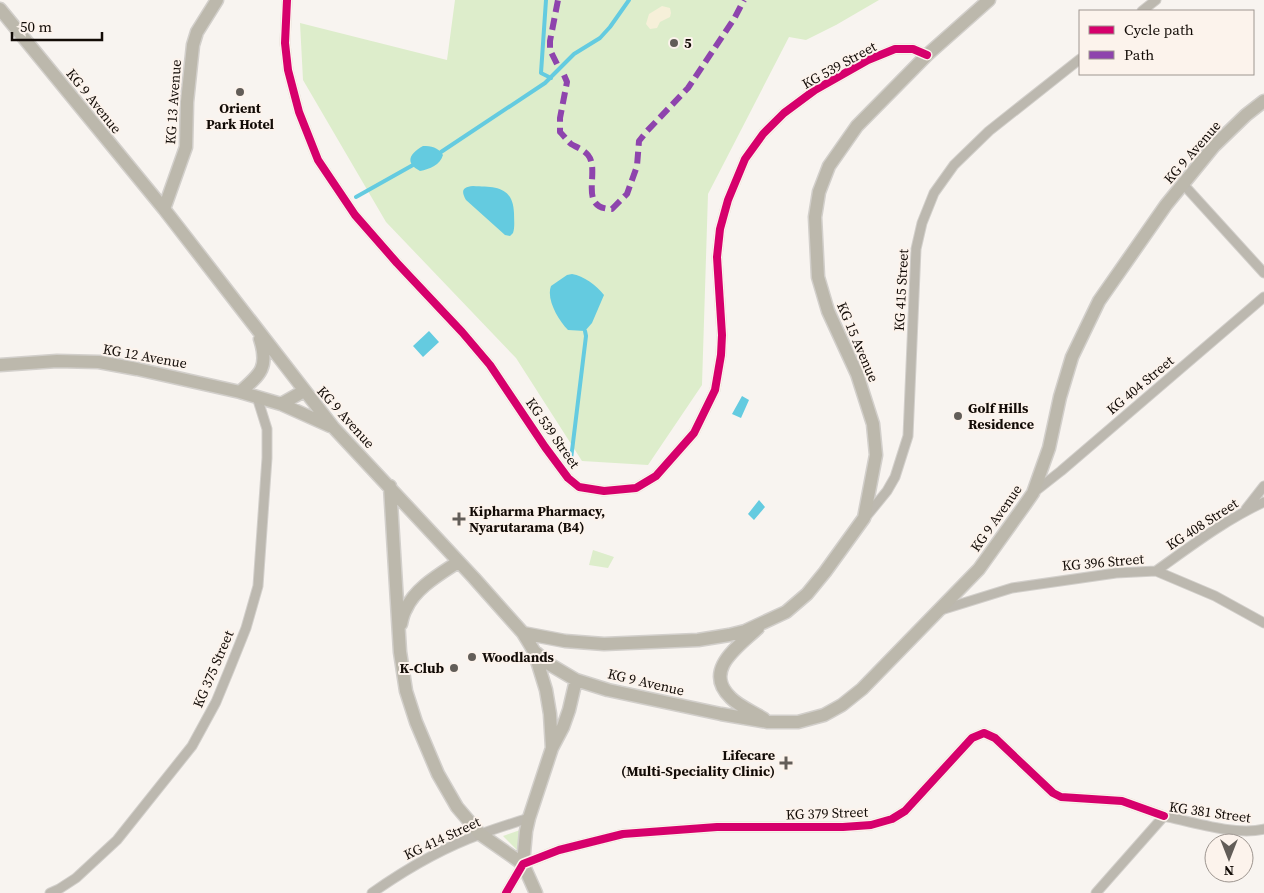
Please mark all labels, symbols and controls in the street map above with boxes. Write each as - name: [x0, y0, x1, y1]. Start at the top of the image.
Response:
- scale bar: [12, 10, 102, 42]
- legend: [1079, 10, 1254, 75]
- text: 50 m: [20, 16, 52, 37]
- text: Cycle path: [1124, 19, 1194, 40]
- place label: 5: [684, 33, 692, 53]
- street label: KG 539 Street: [798, 36, 880, 94]
- marker: 5: [668, 37, 680, 49]
- text: Path: [1124, 44, 1154, 65]
- street label: KG 13 Avenue: [160, 59, 186, 145]
- street label: KG 9 Avenue: [62, 64, 126, 138]
- marker: Orient Park Hotel: [234, 86, 246, 98]
- place label: Orient Park Hotel: [206, 98, 275, 134]
- street label: KG 9 Avenue: [1159, 116, 1225, 188]
- street label: KG 415 Street: [889, 248, 913, 332]
- street label: KG 15 Avenue: [832, 299, 884, 385]
- street label: KG 12 Avenue: [101, 339, 189, 373]
- street label: KG 404 Street: [1102, 351, 1178, 419]
- street label: KG 9 Avenue: [312, 381, 380, 453]
- street label: KG 539 Street: [521, 394, 585, 473]
- place label: Golf Hills Residence: [968, 398, 1034, 434]
- marker: Golf Hills Residence: [952, 410, 964, 422]
- street label: KG 9 Avenue: [965, 480, 1027, 556]
- street label: KG 408 Street: [1162, 493, 1242, 555]
- place label: Kipharma Pharmacy, Nyarutarama (B4): [469, 501, 605, 537]
- marker: Kipharma Pharmacy, Nyarutarama (B4): [453, 513, 465, 525]
- street label: KG 396 Street: [1061, 548, 1145, 576]
- street label: KG 375 Street: [188, 627, 238, 711]
- place label: Woodlands: [482, 647, 555, 667]
- marker: Woodlands: [466, 651, 478, 663]
- place label: K-Club: [400, 658, 444, 678]
- marker: K-Club: [448, 662, 460, 674]
- street label: KG 9 Avenue: [606, 663, 686, 701]
- place label: Lifecare (Multi-Speciality Clinic): [621, 745, 775, 781]
- marker: Lifecare (Multi-Speciality Clinic): [779, 756, 793, 770]
- street label: KG 381 Street: [1168, 796, 1253, 828]
- street label: KG 379 Street: [786, 802, 869, 824]
- street label: KG 414 Street: [401, 811, 484, 864]
- north arrow: [1204, 833, 1254, 883]
- text: N: [1224, 861, 1234, 881]

